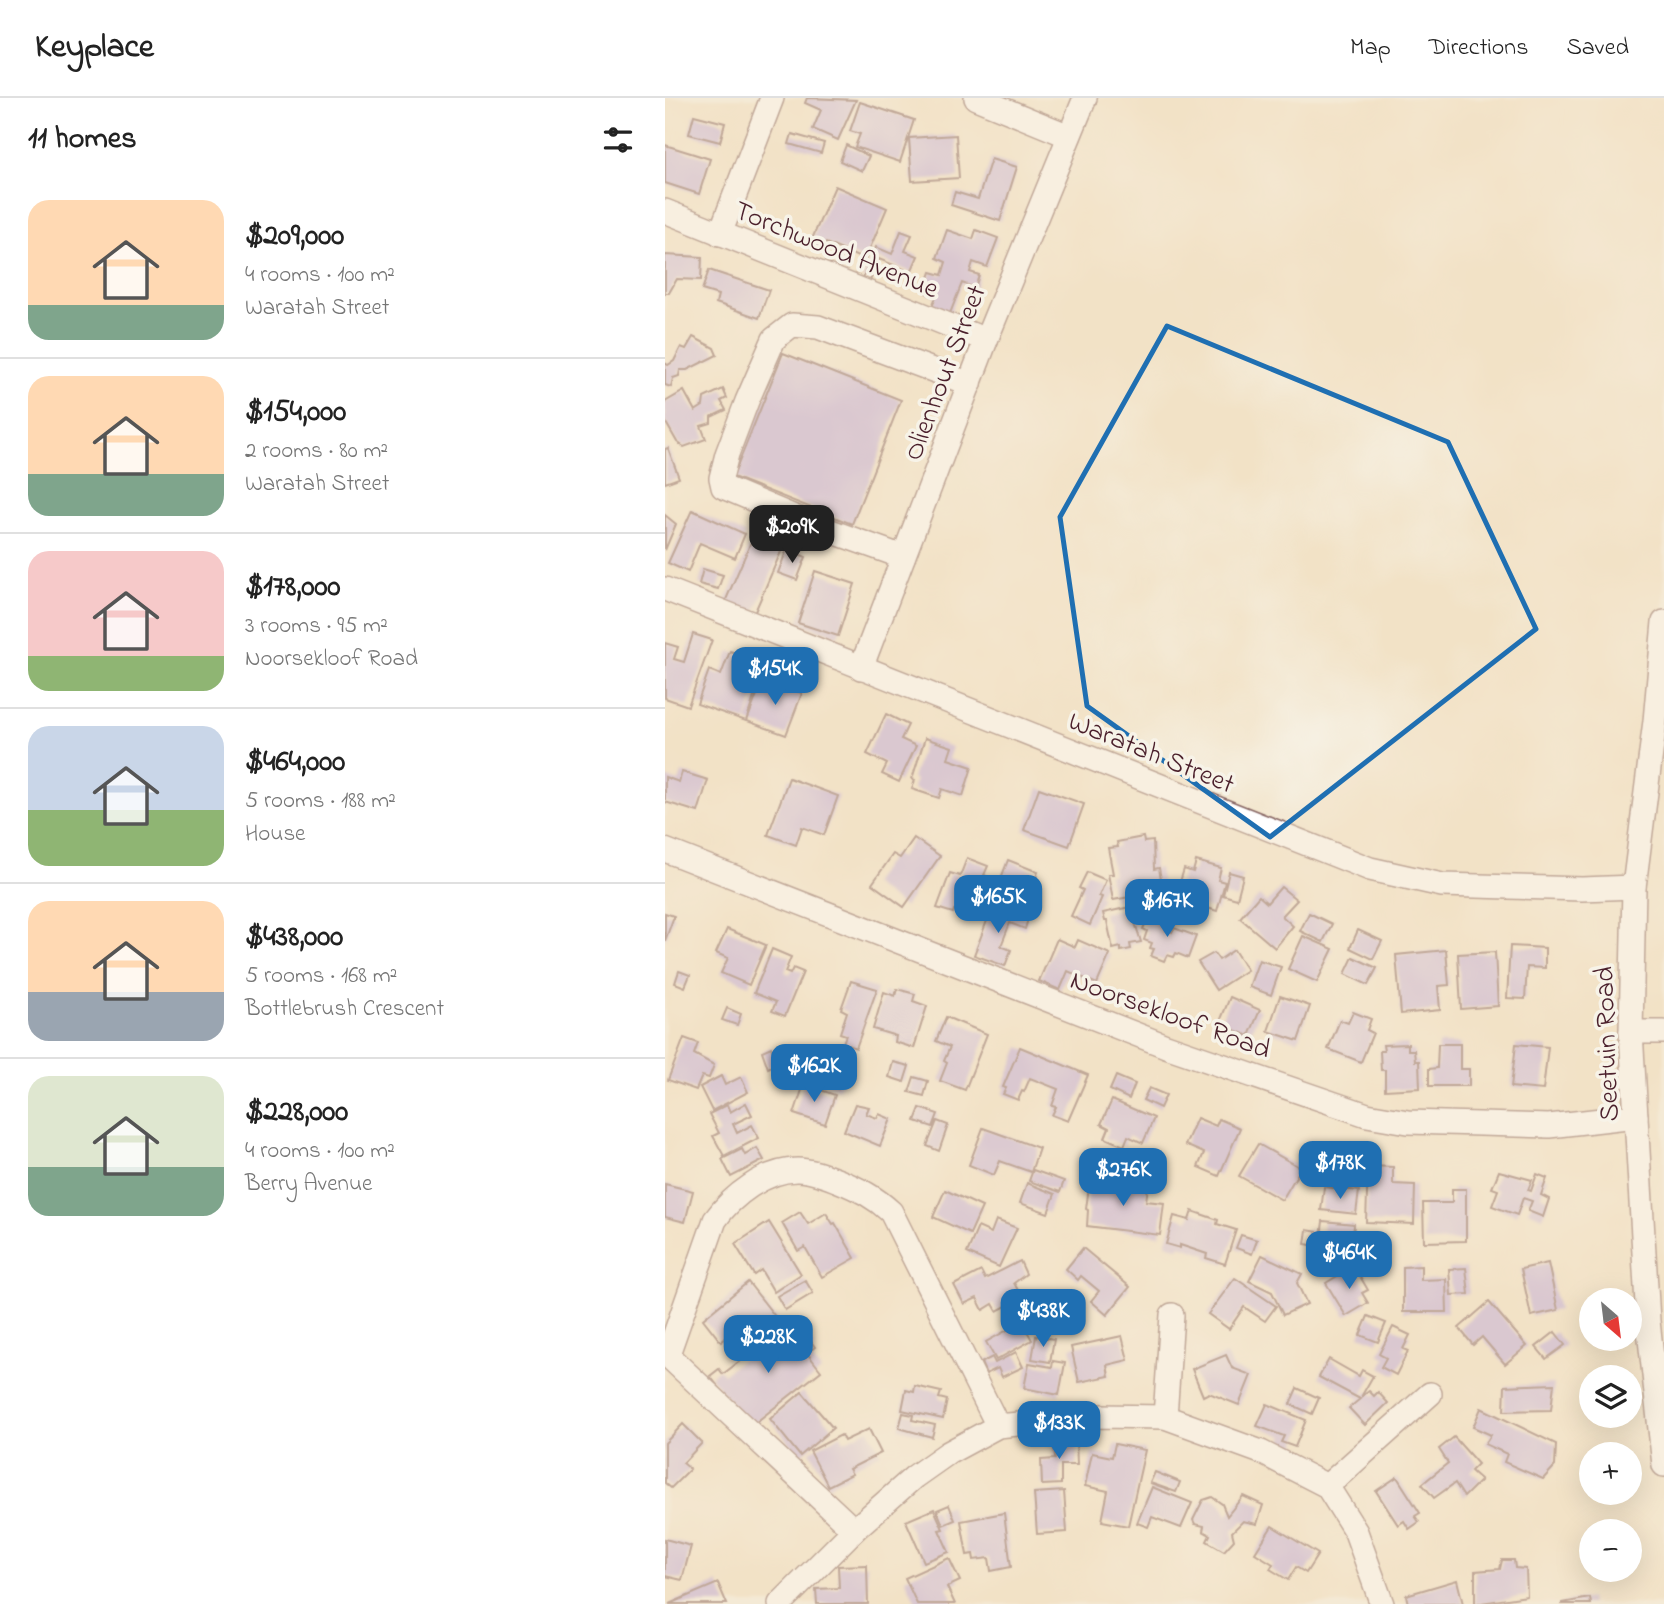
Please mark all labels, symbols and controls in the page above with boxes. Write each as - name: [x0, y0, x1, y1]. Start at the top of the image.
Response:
- text: Keyplace: [35, 24, 154, 72]
- text: Map: [1350, 31, 1391, 66]
- text: Directions: [1429, 31, 1528, 66]
- text: Saved: [1566, 31, 1629, 66]
- text: 11 homes: [28, 118, 136, 162]
- icon: filters: [599, 121, 637, 159]
- street label: Torchwood Avenue: [727, 191, 945, 311]
- text: $209,000: [245, 215, 344, 259]
- icon: home: [84, 228, 168, 312]
- text: 4 rooms · 100 m²: [245, 259, 395, 292]
- street label: Olienhout Street: [894, 279, 999, 467]
- text: Waratah Street: [245, 292, 390, 325]
- text: $154,000: [245, 391, 346, 435]
- icon: home: [84, 404, 168, 488]
- text: 2 rooms · 80 m²: [245, 435, 388, 468]
- text: Waratah Street: [245, 468, 390, 501]
- pin: $209K: [743, 505, 841, 565]
- text: $209K: [765, 511, 819, 544]
- text: $178,000: [245, 566, 340, 610]
- icon: home: [84, 579, 168, 663]
- text: 3 rooms · 95 m²: [245, 610, 388, 643]
- text: Noorsekloof Road: [245, 643, 418, 676]
- pin: $154K: [726, 648, 824, 707]
- text: $154K: [747, 653, 803, 686]
- street label: Waratah Street: [1061, 702, 1240, 806]
- text: $464,000: [245, 741, 345, 785]
- icon: home: [84, 754, 168, 838]
- text: 5 rooms · 188 m²: [245, 785, 396, 818]
- text: House: [245, 818, 305, 851]
- pin: $165K: [949, 876, 1047, 935]
- pin: $167K: [1118, 880, 1216, 939]
- text: $165K: [970, 881, 1026, 914]
- text: $167K: [1141, 885, 1193, 918]
- text: $438,000: [245, 916, 343, 960]
- icon: home: [84, 929, 168, 1013]
- text: 5 rooms · 168 m²: [245, 960, 397, 993]
- street label: Noorsekloof Road: [1064, 961, 1276, 1072]
- street label: Seetuin Road: [1585, 965, 1632, 1122]
- text: Bottlebrush Crescent: [245, 993, 444, 1026]
- pin: $162K: [765, 1044, 863, 1104]
- text: $162K: [787, 1050, 841, 1083]
- text: $228,000: [245, 1091, 348, 1135]
- icon: home: [84, 1104, 168, 1188]
- text: 4 rooms · 100 m²: [245, 1135, 395, 1168]
- pin: $178K: [1291, 1142, 1389, 1201]
- text: $178K: [1315, 1147, 1365, 1180]
- pin: $276K: [1074, 1148, 1172, 1208]
- text: $276K: [1095, 1154, 1151, 1187]
- text: Berry Avenue: [245, 1168, 372, 1201]
- pin: $464K: [1300, 1232, 1398, 1291]
- text: $464K: [1322, 1237, 1376, 1270]
- north arrow: [1579, 1288, 1641, 1351]
- map controls: [1579, 1288, 1642, 1582]
- pin: $438K: [994, 1290, 1092, 1349]
- text: $438K: [1017, 1295, 1069, 1328]
- pin: $228K: [719, 1316, 817, 1375]
- text: $228K: [740, 1321, 796, 1354]
- button: layers: [1579, 1365, 1642, 1428]
- pin: $133K: [1010, 1402, 1108, 1461]
- text: $133K: [1033, 1407, 1085, 1440]
- button: +: [1579, 1442, 1642, 1505]
- button: −: [1579, 1519, 1642, 1582]

